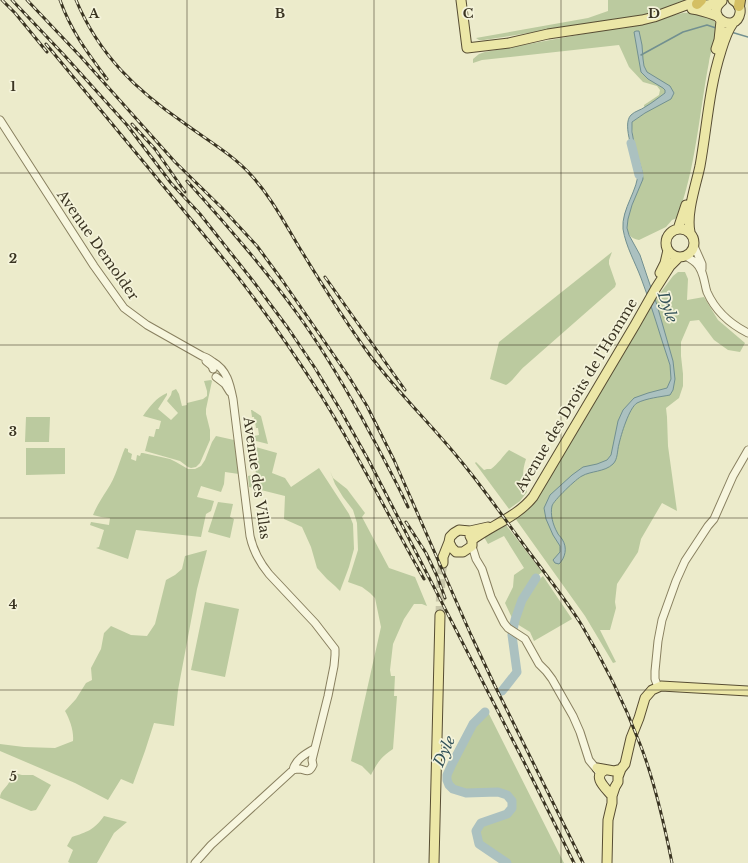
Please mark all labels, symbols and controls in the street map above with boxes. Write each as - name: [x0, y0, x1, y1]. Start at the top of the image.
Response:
- text: A: [88, 5, 100, 22]
- text: B: [275, 5, 285, 22]
- text: C: [463, 5, 474, 22]
- text: D: [648, 5, 660, 22]
- text: 1: [10, 78, 16, 95]
- street label: Avenue Demolder: [53, 186, 143, 304]
- text: 2: [9, 250, 17, 267]
- water label: Dyle: [654, 288, 682, 325]
- street label: Avenue des Droits de l'Homme: [510, 295, 641, 496]
- street label: Avenue des Villas: [239, 415, 275, 540]
- text: 3: [9, 423, 17, 440]
- text: 4: [9, 596, 18, 613]
- water label: Dyle: [428, 732, 459, 770]
- text: 5: [9, 768, 17, 785]

